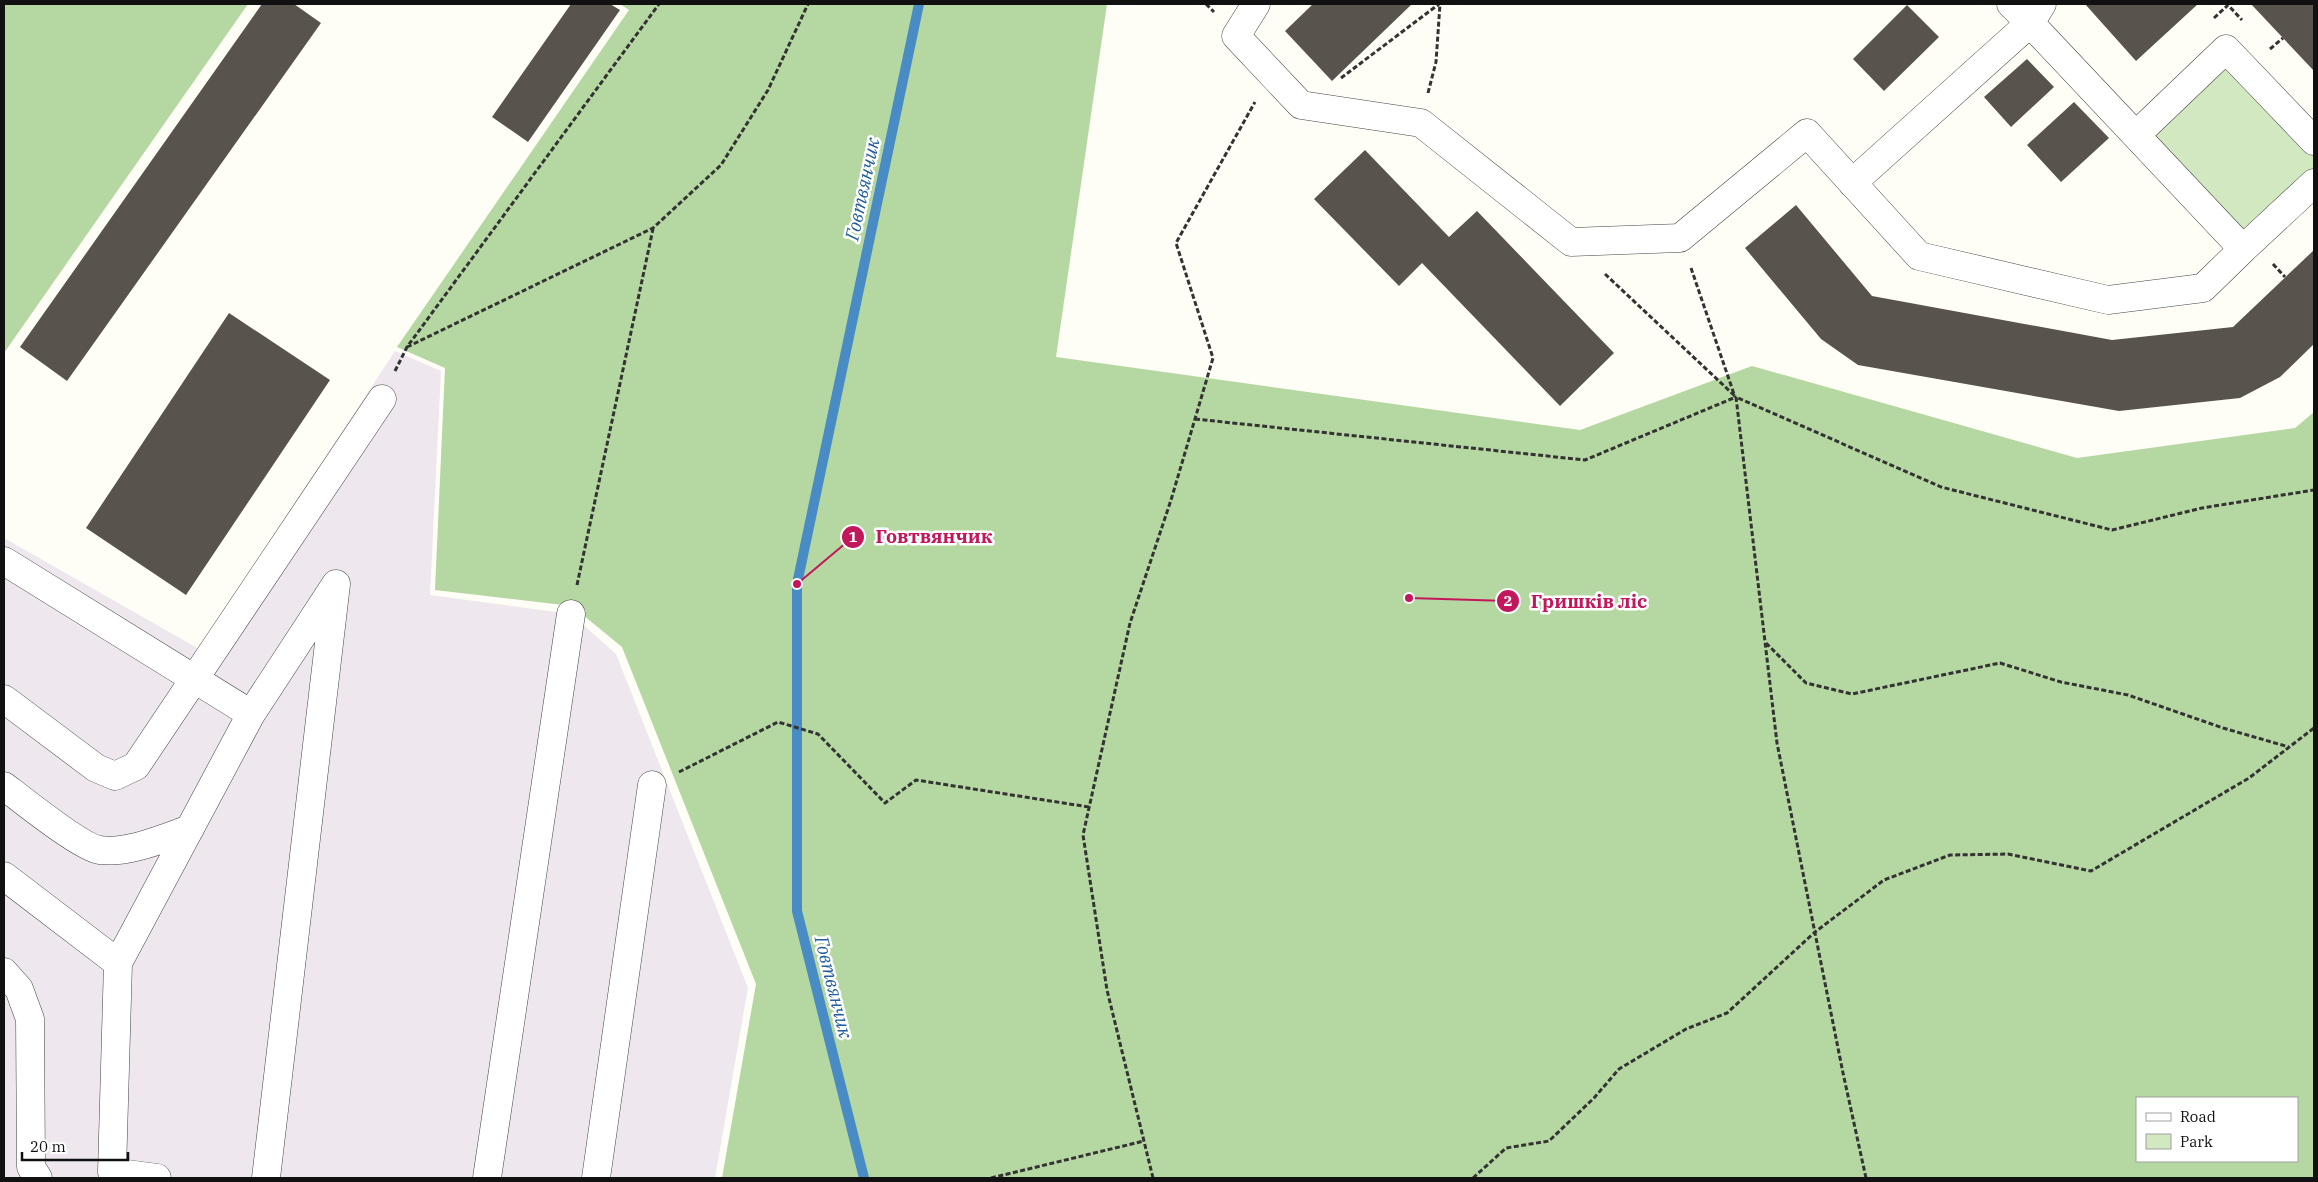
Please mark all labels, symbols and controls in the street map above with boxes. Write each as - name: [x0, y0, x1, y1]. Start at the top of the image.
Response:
- water label: Говтвянчик: [839, 135, 885, 244]
- callout: Говтвянчик: [841, 520, 1003, 554]
- text: Говтвянчик: [875, 524, 993, 548]
- text: 1: [848, 527, 858, 546]
- callout: Гришків ліс: [1495, 584, 1657, 618]
- text: Гришків ліс: [1531, 589, 1647, 613]
- text: 2: [1503, 591, 1513, 610]
- water label: Говтвянчик: [809, 932, 858, 1041]
- legend: [2136, 1097, 2298, 1162]
- text: Road: [2180, 1107, 2216, 1126]
- scale bar: [22, 1130, 129, 1162]
- text: Park: [2180, 1132, 2213, 1151]
- text: 20 m: [30, 1137, 66, 1156]

